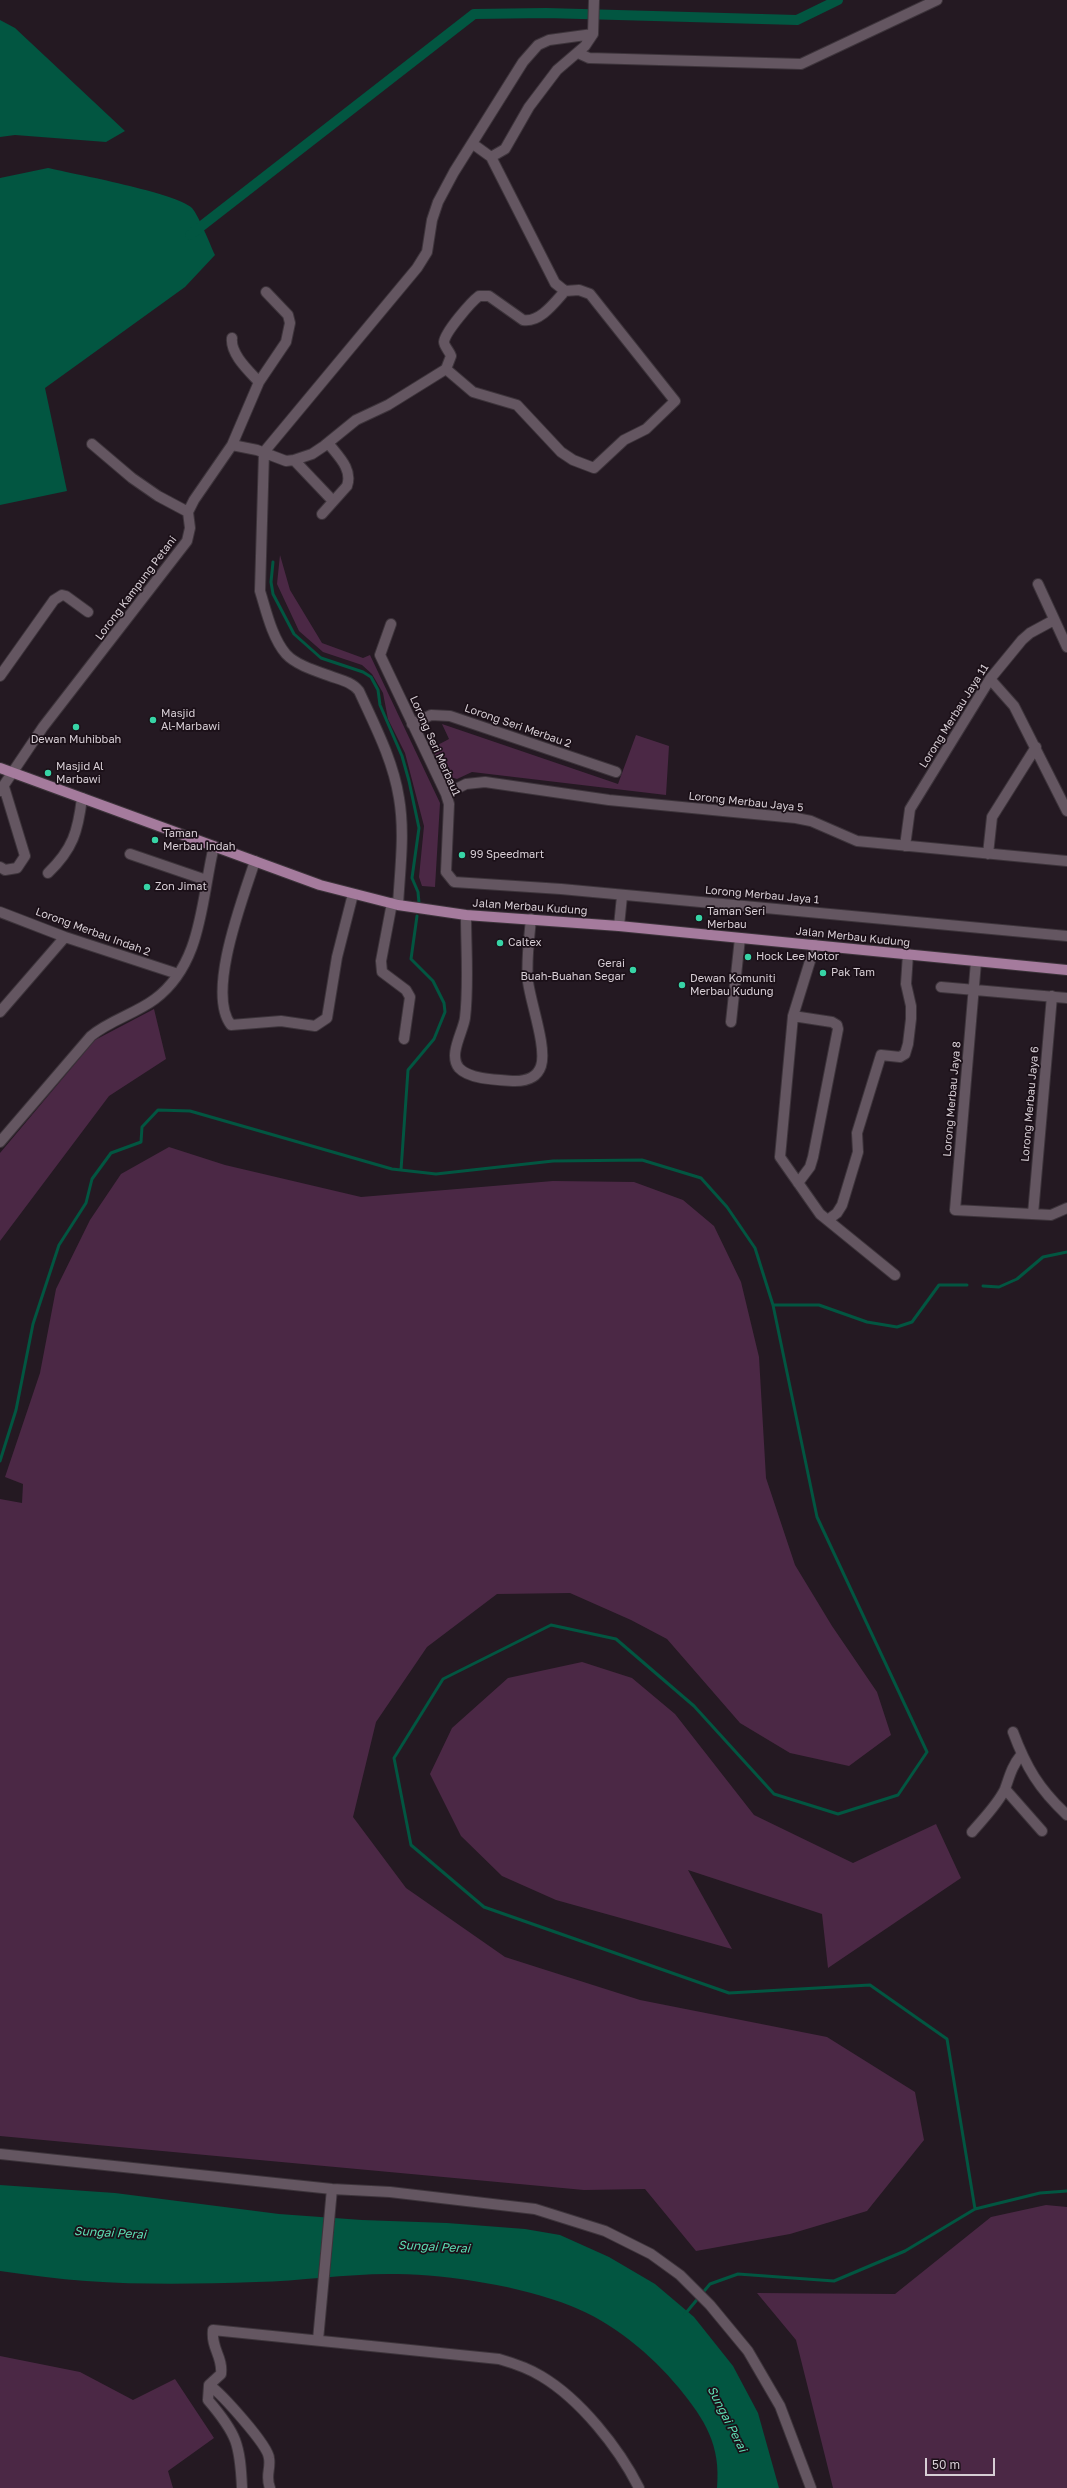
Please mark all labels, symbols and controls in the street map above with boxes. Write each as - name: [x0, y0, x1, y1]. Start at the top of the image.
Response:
- street label: Lorong Kampung Petani: [93, 533, 179, 643]
- street label: Lorong Merbau Jaya 11: [917, 662, 991, 770]
- street label: Lorong Seri Merbau1: [407, 694, 463, 798]
- street label: Lorong Seri Merbau 2: [463, 702, 573, 750]
- place label: Masjid Al-Marbawi: [161, 707, 220, 733]
- marker: Masjid Al-Marbawi: [148, 715, 158, 725]
- marker: Dewan Muhibbah: [71, 722, 81, 732]
- place label: Dewan Muhibbah: [31, 733, 121, 747]
- place label: Masjid Al Marbawi: [56, 760, 104, 786]
- marker: Masjid Al Marbawi: [43, 768, 53, 778]
- street label: Lorong Merbau Jaya 5: [688, 789, 804, 815]
- place label: Taman Merbau Indah: [163, 827, 235, 853]
- marker: Taman Merbau Indah: [150, 835, 160, 845]
- place label: 99 Speedmart: [470, 848, 544, 862]
- marker: 99 Speedmart: [457, 850, 467, 860]
- place label: Zon Jimat: [155, 880, 207, 894]
- marker: Zon Jimat: [142, 882, 152, 892]
- street label: Lorong Merbau Jaya 1: [704, 883, 820, 907]
- street label: Jalan Merbau Kudung: [472, 896, 588, 918]
- street label: Lorong Merbau Indah 2: [34, 905, 152, 959]
- place label: Taman Seri Merbau: [707, 905, 765, 931]
- marker: Taman Seri Merbau: [694, 913, 704, 923]
- street label: Jalan Merbau Kudung: [795, 924, 911, 950]
- place label: Caltex: [508, 936, 542, 950]
- marker: Caltex: [495, 938, 505, 948]
- place label: Hock Lee Motor: [756, 950, 839, 964]
- marker: Hock Lee Motor: [743, 952, 753, 962]
- place label: Gerai Buah-Buahan Segar: [520, 957, 625, 983]
- marker: Gerai Buah-Buahan Segar: [628, 965, 638, 975]
- place label: Pak Tam: [831, 966, 875, 980]
- marker: Pak Tam: [818, 968, 828, 978]
- place label: Dewan Komuniti Merbau Kudung: [690, 972, 776, 998]
- marker: Dewan Komuniti Merbau Kudung: [677, 980, 687, 990]
- street label: Lorong Merbau Jaya 8: [940, 1041, 964, 1157]
- street label: Lorong Merbau Jaya 6: [1018, 1046, 1042, 1162]
- water label: Sungai Perai: [74, 2224, 146, 2242]
- water label: Sungai Perai: [398, 2238, 470, 2256]
- water label: Sungai Perai: [704, 2384, 750, 2454]
- scale bar: [927, 2450, 997, 2476]
- text: 50 m: [932, 2457, 960, 2472]

